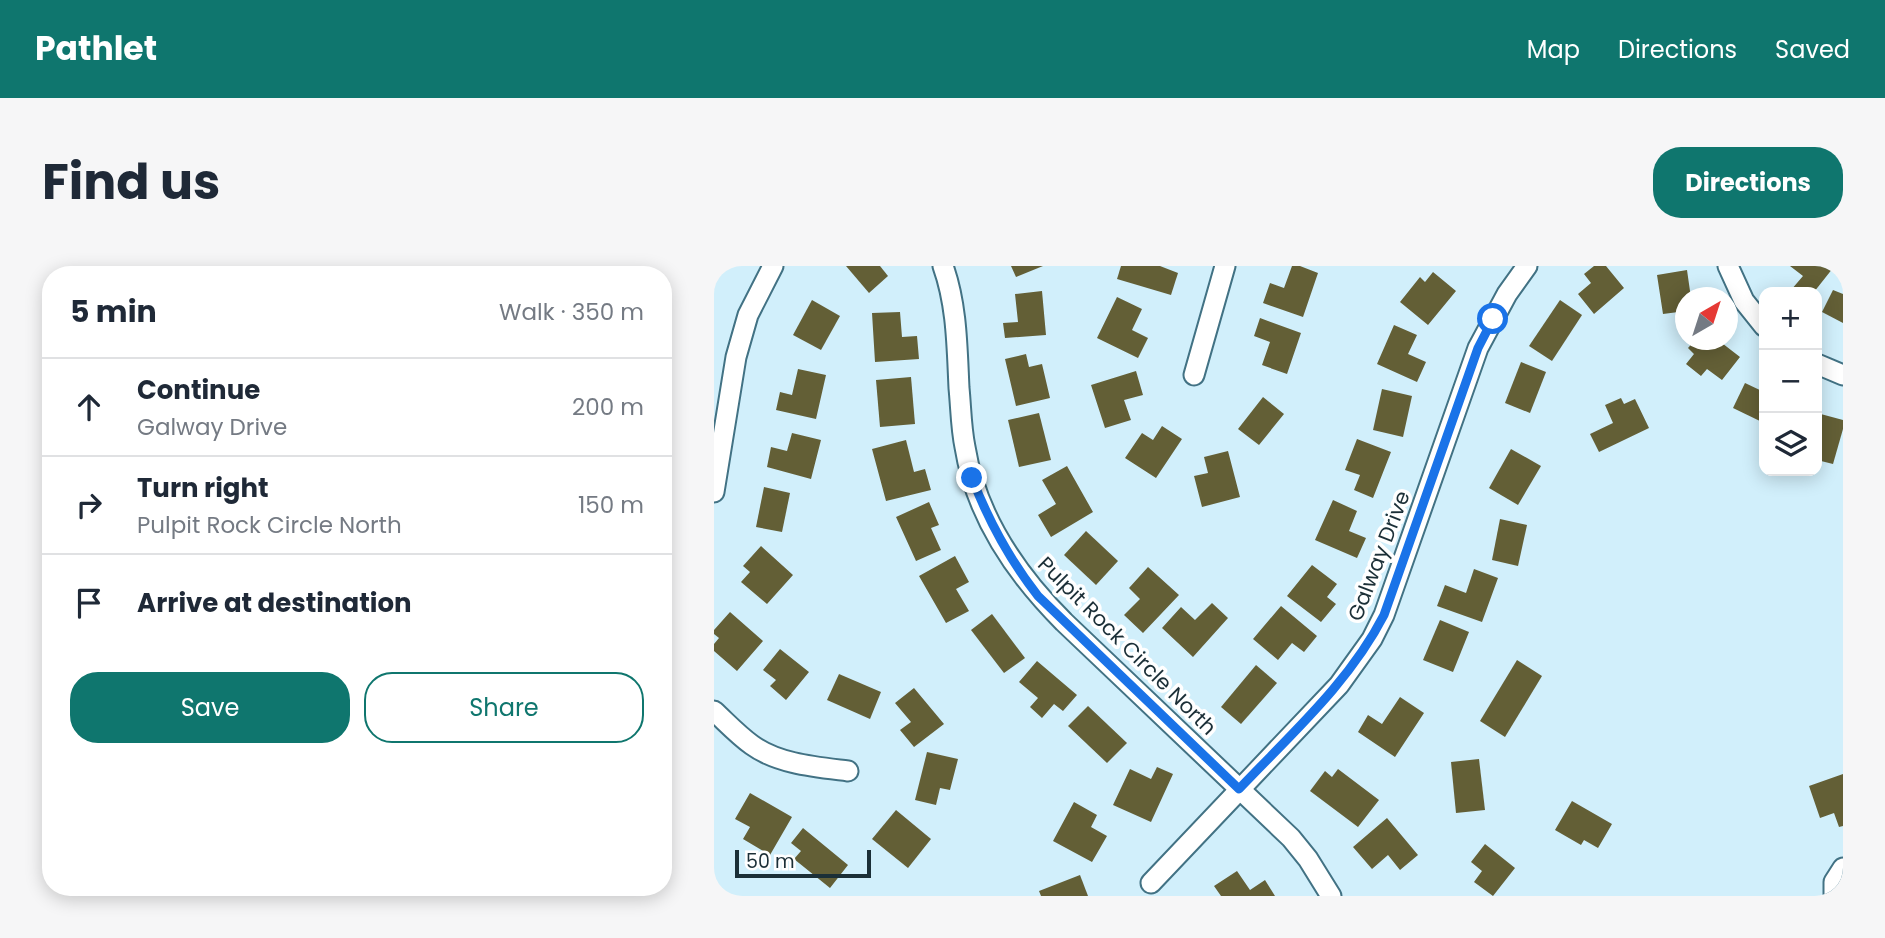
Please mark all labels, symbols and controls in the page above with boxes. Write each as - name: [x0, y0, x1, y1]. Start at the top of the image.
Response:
- text: Pathlet: [35, 25, 157, 72]
- text: Map: [1527, 33, 1580, 66]
- text: Directions: [1618, 33, 1737, 66]
- text: Saved: [1775, 33, 1850, 66]
- button: Directions: [1653, 147, 1843, 218]
- text: Find us: [42, 148, 220, 216]
- north arrow: [1675, 287, 1738, 350]
- map controls: [1759, 287, 1822, 476]
- button: +: [1759, 287, 1822, 350]
- text: 5 min: [70, 290, 157, 333]
- text: Walk · 350 m: [499, 296, 644, 328]
- route start: [1477, 303, 1508, 334]
- button: −: [1759, 350, 1822, 413]
- text: Continue: [137, 372, 260, 408]
- icon: ahead: [70, 388, 108, 426]
- text: 200 m: [572, 391, 644, 423]
- text: Galway Drive: [137, 411, 287, 443]
- button: layers: [1759, 413, 1822, 476]
- route end: [956, 462, 987, 493]
- text: Turn right: [137, 470, 269, 506]
- icon: right: [70, 486, 108, 524]
- street label: Galway Drive: [1340, 487, 1417, 625]
- text: 150 m: [578, 489, 644, 521]
- text: Pulpit Rock Circle North: [137, 509, 402, 541]
- street label: Pulpit Rock Circle North: [1032, 550, 1223, 741]
- icon: arrive: [70, 584, 108, 622]
- text: Arrive at destination: [137, 585, 412, 621]
- button: Save: [70, 672, 350, 743]
- button: Share: [364, 672, 644, 743]
- scale bar: [735, 847, 872, 879]
- text: 50 m: [746, 848, 795, 875]

